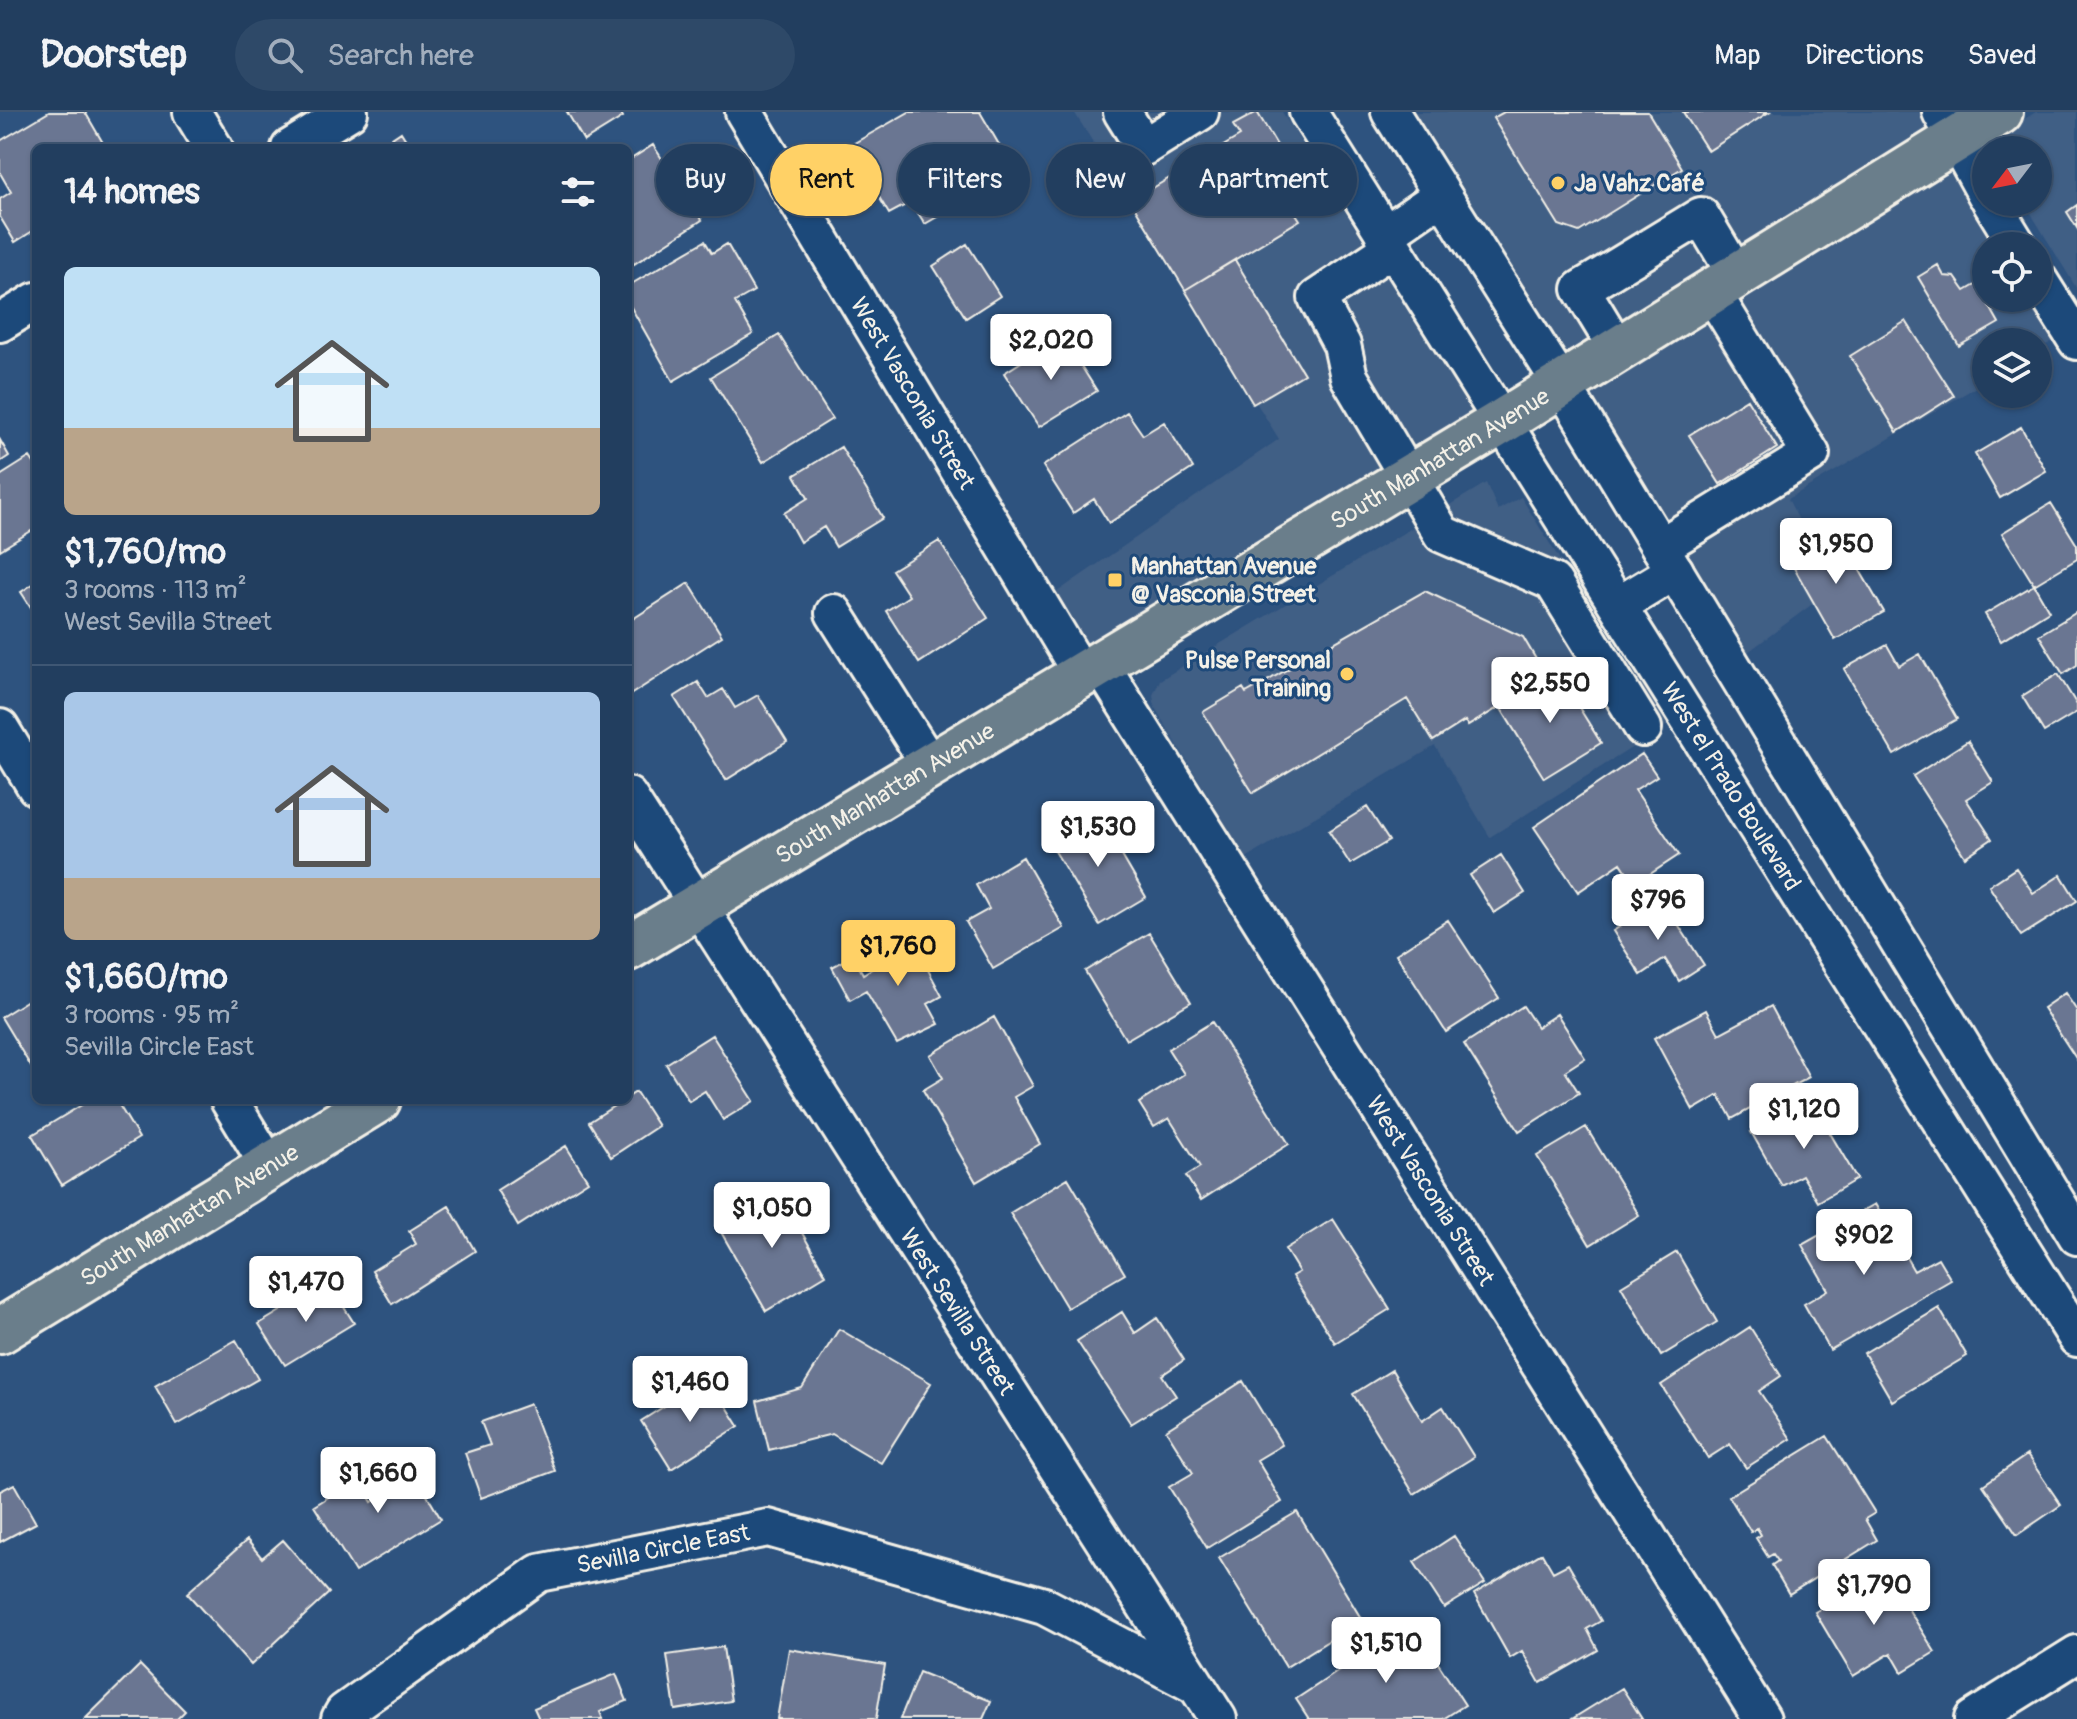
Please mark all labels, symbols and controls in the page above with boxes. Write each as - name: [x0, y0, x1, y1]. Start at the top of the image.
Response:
- search box: [235, 19, 795, 91]
- text: Doorstep: [40, 31, 187, 79]
- icon: search: [263, 33, 307, 77]
- text: Search here: [327, 37, 474, 74]
- text: Map: [1714, 38, 1761, 73]
- text: Directions: [1805, 38, 1924, 73]
- text: Saved: [1968, 38, 2037, 73]
- north arrow: [1972, 136, 2052, 216]
- map controls: [1972, 136, 2052, 408]
- chip: Buy: [656, 144, 754, 216]
- chip: Rent: [770, 144, 882, 216]
- chip: Filters: [898, 144, 1030, 216]
- chip: New: [1046, 144, 1154, 216]
- chip: Apartment: [1170, 144, 1357, 216]
- place label: Ja Vahz Café: [1574, 169, 1705, 198]
- icon: filters: [556, 170, 600, 214]
- text: 14 homes: [64, 171, 200, 214]
- marker: Ja Vahz Café: [1549, 174, 1567, 192]
- button: locate: [1972, 232, 2052, 312]
- street label: West Vasconia Street: [844, 292, 982, 495]
- pin: $2,020: [986, 314, 1116, 382]
- icon: home: [260, 319, 404, 463]
- text: $2,020: [1008, 324, 1094, 356]
- button: layers: [1972, 328, 2052, 408]
- street label: South Manhattan Avenue: [1325, 381, 1555, 536]
- pin: $1,950: [1771, 518, 1901, 586]
- text: $1,950: [1798, 528, 1874, 560]
- text: $1,760/mo: [64, 531, 226, 574]
- place label: Manhattan Avenue @ Vasconia Street: [1131, 552, 1318, 609]
- marker: Manhattan Avenue @ Vasconia Street: [1106, 571, 1124, 589]
- text: 3 rooms · 113 m²: [64, 574, 247, 606]
- text: West Sevilla Street: [64, 606, 272, 638]
- place label: Pulse Personal Training: [1185, 646, 1331, 703]
- pin: $2,550: [1485, 657, 1615, 725]
- marker: Pulse Personal Training: [1338, 665, 1356, 683]
- text: $2,550: [1509, 667, 1591, 699]
- street label: West el Prado Boulevard: [1655, 677, 1807, 896]
- street label: South Manhattan Avenue: [770, 716, 1000, 870]
- icon: home: [260, 744, 404, 888]
- pin: $1,530: [1033, 801, 1163, 869]
- text: $1,530: [1059, 811, 1137, 843]
- pin: $796: [1611, 874, 1705, 942]
- text: $796: [1630, 884, 1686, 916]
- pin: $1,760: [833, 920, 963, 988]
- text: $1,760: [859, 930, 937, 962]
- text: $1,660/mo: [64, 956, 228, 999]
- text: 3 rooms · 95 m²: [64, 999, 239, 1031]
- text: Sevilla Circle East: [64, 1031, 254, 1063]
- pin: $1,120: [1739, 1083, 1869, 1151]
- street label: West Vasconia Street: [1360, 1090, 1501, 1291]
- text: $1,120: [1767, 1093, 1841, 1125]
- street label: South Manhattan Avenue: [75, 1137, 304, 1293]
- pin: $1,050: [707, 1182, 837, 1250]
- text: $1,050: [732, 1192, 812, 1224]
- pin: $902: [1817, 1209, 1911, 1277]
- text: $902: [1834, 1219, 1894, 1251]
- street label: West Sevilla Street: [894, 1223, 1022, 1401]
- pin: $1,470: [241, 1256, 371, 1324]
- text: $1,470: [267, 1266, 345, 1298]
- pin: $1,460: [625, 1356, 755, 1424]
- text: $1,460: [651, 1366, 729, 1398]
- pin: $1,660: [313, 1447, 443, 1515]
- text: $1,660: [339, 1457, 417, 1489]
- street label: Sevilla Circle East: [574, 1517, 752, 1580]
- pin: $1,790: [1809, 1559, 1939, 1627]
- text: $1,790: [1836, 1569, 1912, 1601]
- pin: $1,510: [1321, 1617, 1451, 1685]
- text: $1,510: [1350, 1627, 1422, 1659]

